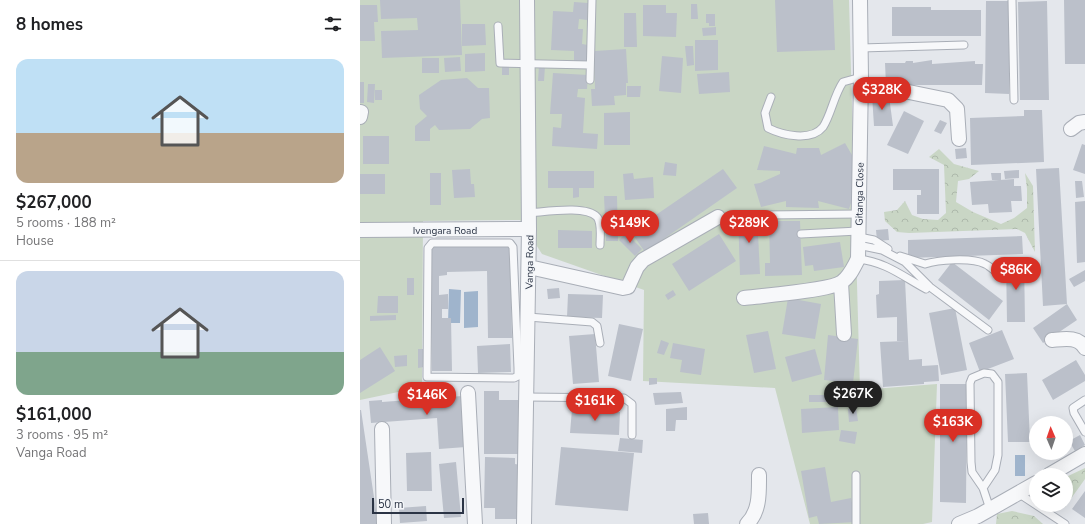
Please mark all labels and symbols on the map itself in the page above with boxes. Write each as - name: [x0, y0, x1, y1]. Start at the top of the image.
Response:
- pin: $328K: [854, 77, 910, 111]
- street label: Gitanga Close: [852, 162, 868, 226]
- pin: $149K: [602, 210, 658, 244]
- pin: $289K: [721, 210, 777, 244]
- street label: Ivengara Road: [413, 224, 477, 238]
- street label: Vanga Road: [523, 235, 537, 290]
- pin: $86K: [992, 257, 1040, 291]
- pin: $267K: [825, 381, 881, 415]
- pin: $146K: [399, 382, 455, 416]
- pin: $161K: [567, 388, 623, 422]
- pin: $163K: [925, 409, 981, 443]
- north arrow: [1029, 416, 1073, 460]
- scale bar: [372, 496, 464, 515]

